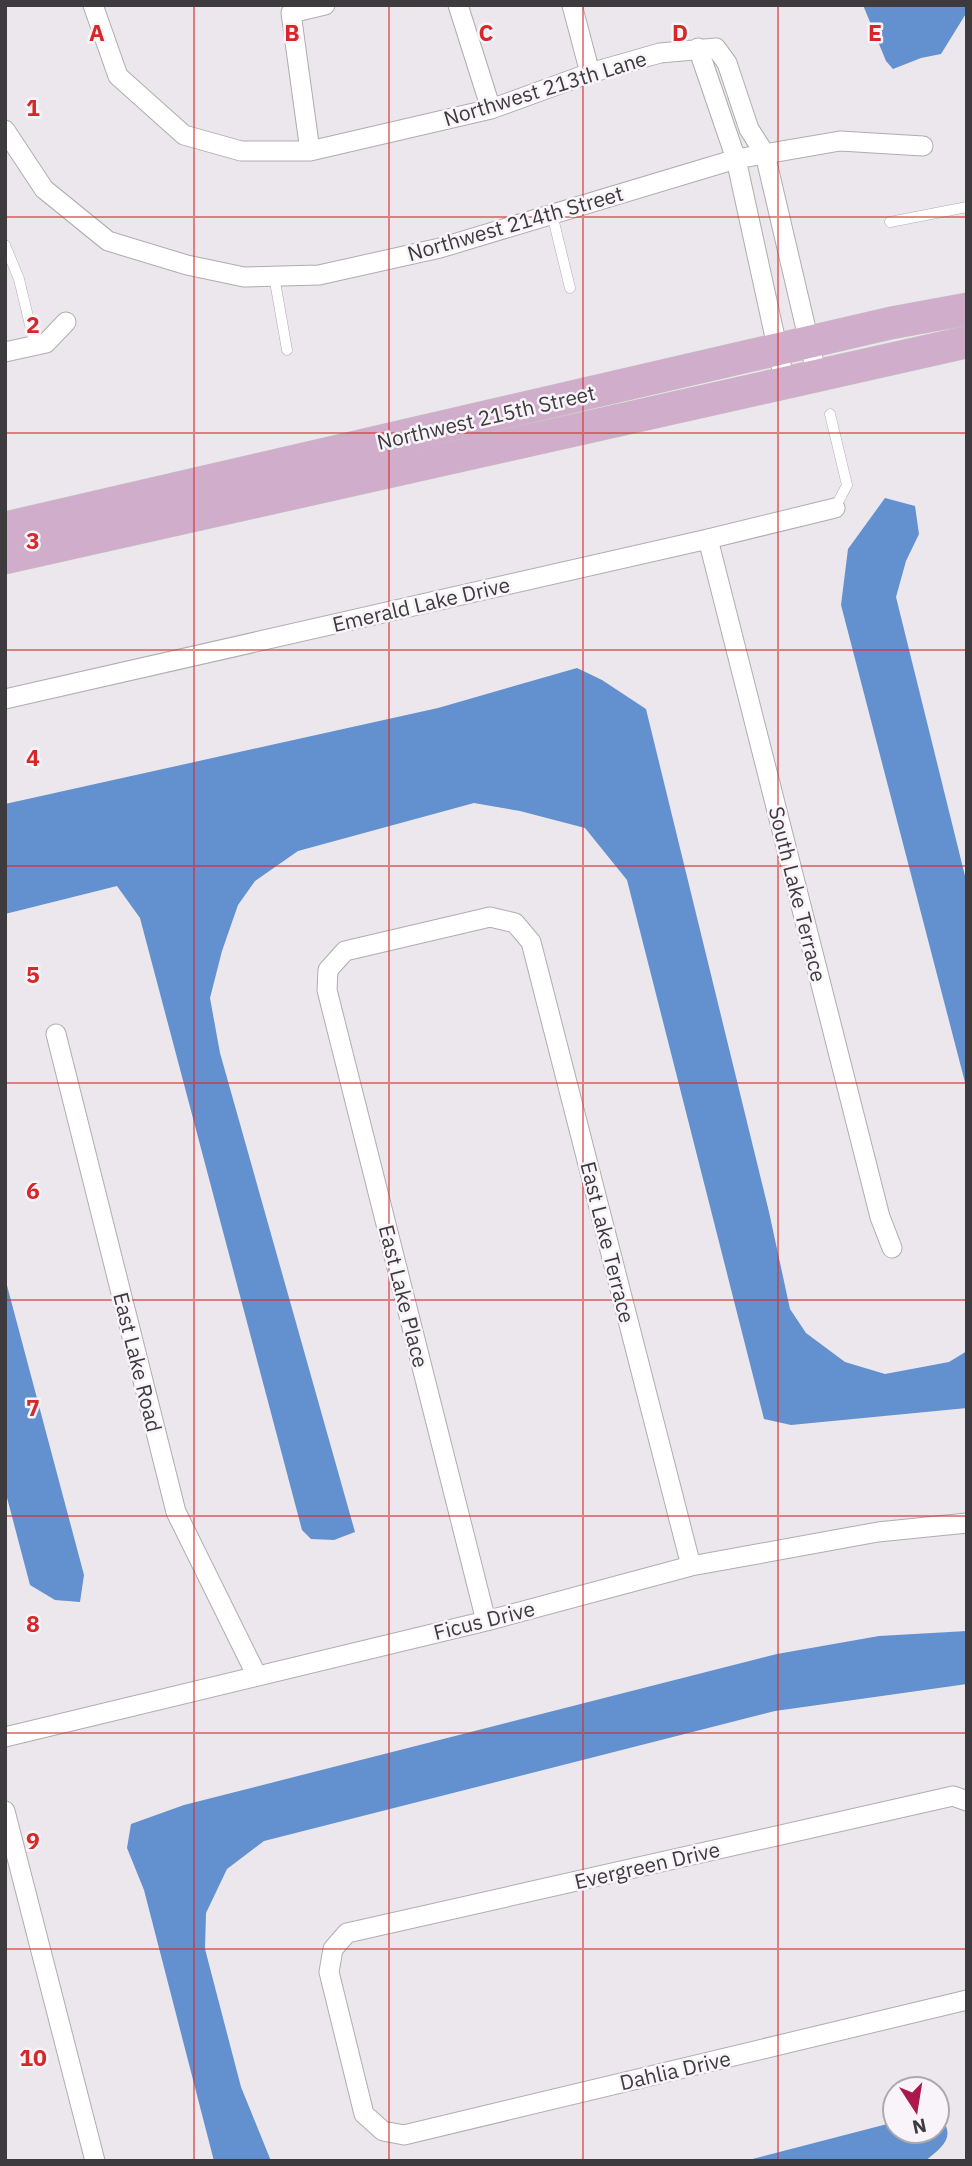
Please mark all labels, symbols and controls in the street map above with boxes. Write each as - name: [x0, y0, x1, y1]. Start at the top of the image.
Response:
- text: A: [89, 17, 105, 47]
- text: B: [284, 17, 300, 47]
- text: C: [479, 17, 494, 47]
- text: D: [672, 17, 688, 47]
- text: E: [868, 17, 882, 47]
- street label: Northwest 213th Lane: [440, 44, 650, 132]
- text: 1: [26, 92, 40, 122]
- street label: Northwest 214th Street: [404, 179, 626, 267]
- text: 2: [26, 309, 40, 339]
- street label: Northwest 215th Street: [374, 378, 598, 456]
- text: 3: [26, 525, 40, 555]
- street label: Emerald Lake Drive: [329, 570, 513, 638]
- text: 4: [26, 742, 40, 772]
- street label: South Lake Terrace: [763, 803, 833, 985]
- text: 5: [26, 959, 40, 989]
- street label: East Lake Terrace: [574, 1158, 642, 1326]
- text: 6: [26, 1175, 40, 1205]
- street label: East Lake Place: [373, 1222, 435, 1370]
- street label: East Lake Road: [107, 1289, 169, 1435]
- text: 7: [26, 1392, 40, 1422]
- street label: Ficus Drive: [430, 1594, 538, 1646]
- text: 8: [26, 1608, 40, 1638]
- text: 9: [26, 1825, 40, 1855]
- street label: Evergreen Drive: [571, 1835, 723, 1895]
- text: 10: [19, 2042, 47, 2072]
- street label: Dahlia Drive: [617, 2044, 733, 2096]
- north arrow: [881, 2075, 951, 2145]
- text: N: [910, 2113, 929, 2140]

